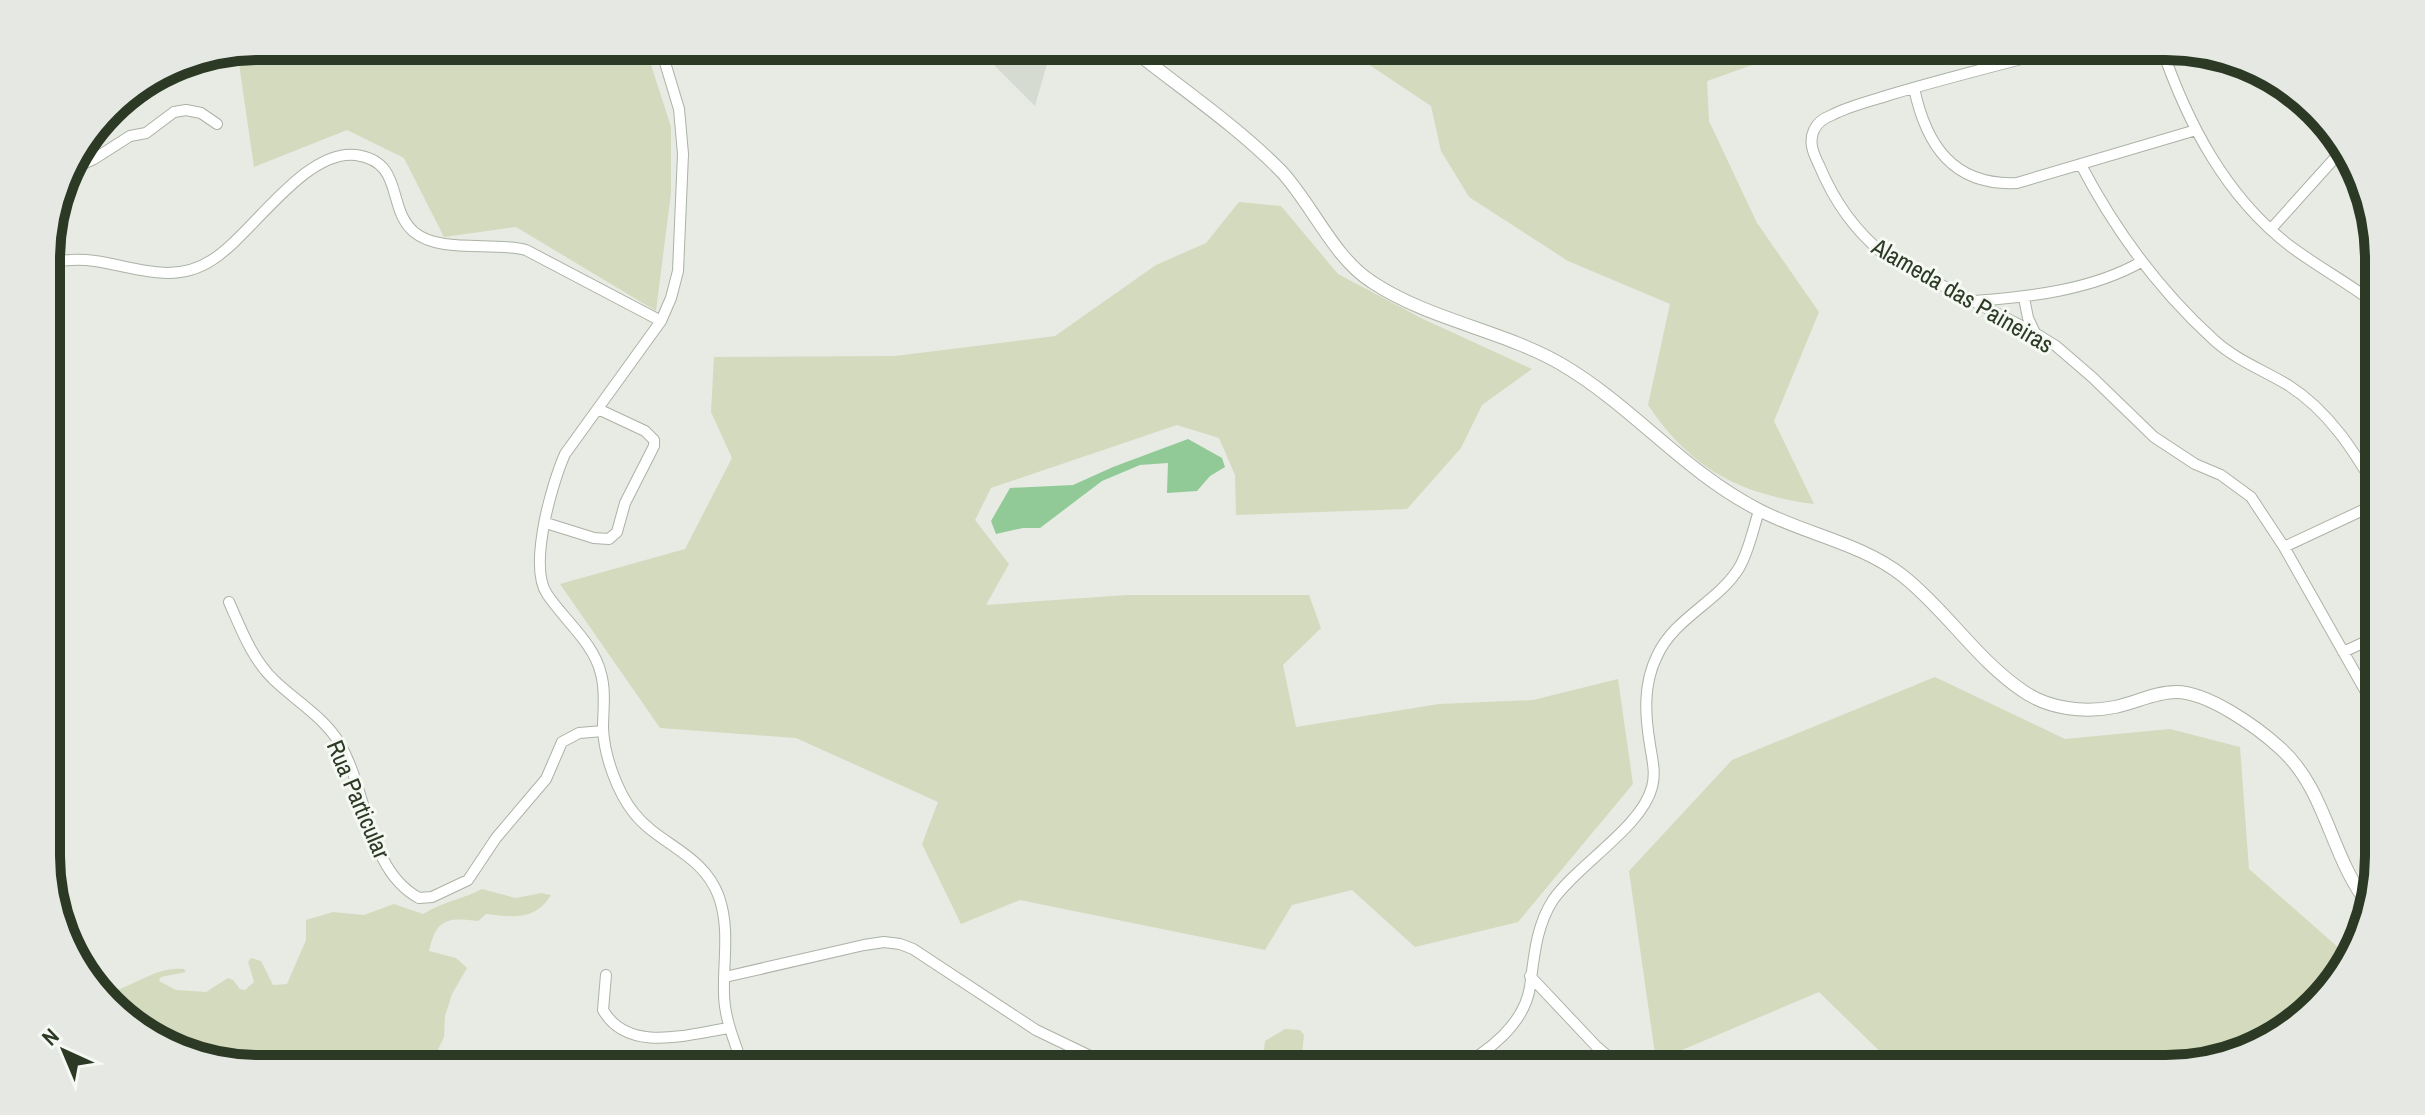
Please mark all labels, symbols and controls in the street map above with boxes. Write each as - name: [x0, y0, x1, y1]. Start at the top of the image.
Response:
- street label: Alameda das Paineiras: [1866, 229, 2060, 360]
- street label: Rua Particular: [320, 735, 398, 864]
- north arrow: [24, 1011, 104, 1091]
- text: N: [35, 1021, 65, 1052]

